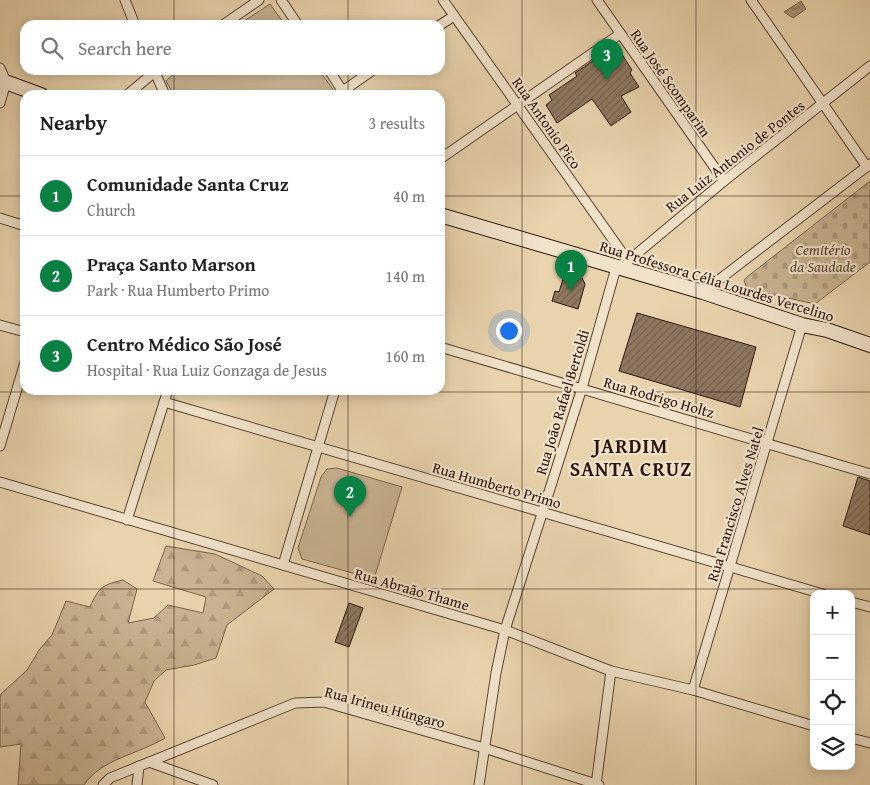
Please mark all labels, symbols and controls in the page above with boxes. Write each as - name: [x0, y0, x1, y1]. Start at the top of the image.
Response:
- search box: [20, 20, 445, 75]
- street label: Rua José Scomparim: [626, 25, 717, 142]
- icon: search: [38, 34, 66, 62]
- text: Search here: [78, 34, 172, 62]
- pin: 3: [591, 39, 623, 80]
- street label: Rua Antonio Pico: [507, 73, 587, 173]
- street label: Rua Luiz Antonio de Pontes: [661, 95, 809, 217]
- text: Nearby: [40, 107, 107, 138]
- text: 3 results: [368, 111, 425, 135]
- text: Comunidade Santa Cruz: [87, 170, 289, 198]
- text: 1: [52, 184, 60, 208]
- text: 40 m: [393, 184, 425, 208]
- text: Church: [87, 198, 136, 222]
- street label: Rua Professora Célia Lourdes Vercelino: [597, 235, 837, 327]
- park label: Cemitério da Saudade: [790, 239, 856, 277]
- text: Praça Santo Marson: [87, 250, 256, 278]
- pin: 1: [555, 250, 587, 291]
- text: 2: [52, 264, 60, 288]
- text: 140 m: [385, 264, 425, 288]
- text: Park · Rua Humberto Primo: [87, 278, 270, 302]
- your location: [496, 318, 522, 344]
- street label: Rua João Rafael Bertoldi: [530, 327, 594, 477]
- text: Centro Médico São José: [87, 330, 282, 358]
- text: 3: [52, 344, 60, 368]
- text: 160 m: [385, 344, 425, 368]
- text: Hospital · Rua Luiz Gonzaga de Jesus: [87, 358, 327, 382]
- street label: Rua Rodrigo Holtz: [601, 371, 717, 423]
- street label: Rua Francisco Alves Natel: [701, 424, 769, 584]
- district label: JARDIM SANTA CRUZ: [570, 431, 692, 483]
- street label: Rua Humberto Primo: [430, 457, 564, 514]
- pin: 2: [334, 476, 366, 517]
- street label: Rua Abraão Thame: [352, 563, 472, 615]
- map controls: [810, 590, 855, 770]
- button: +: [810, 590, 855, 635]
- button: −: [810, 635, 855, 680]
- button: locate: [810, 680, 855, 725]
- street label: Rua Irineu Húngaro: [323, 681, 448, 733]
- button: layers: [810, 725, 855, 770]

